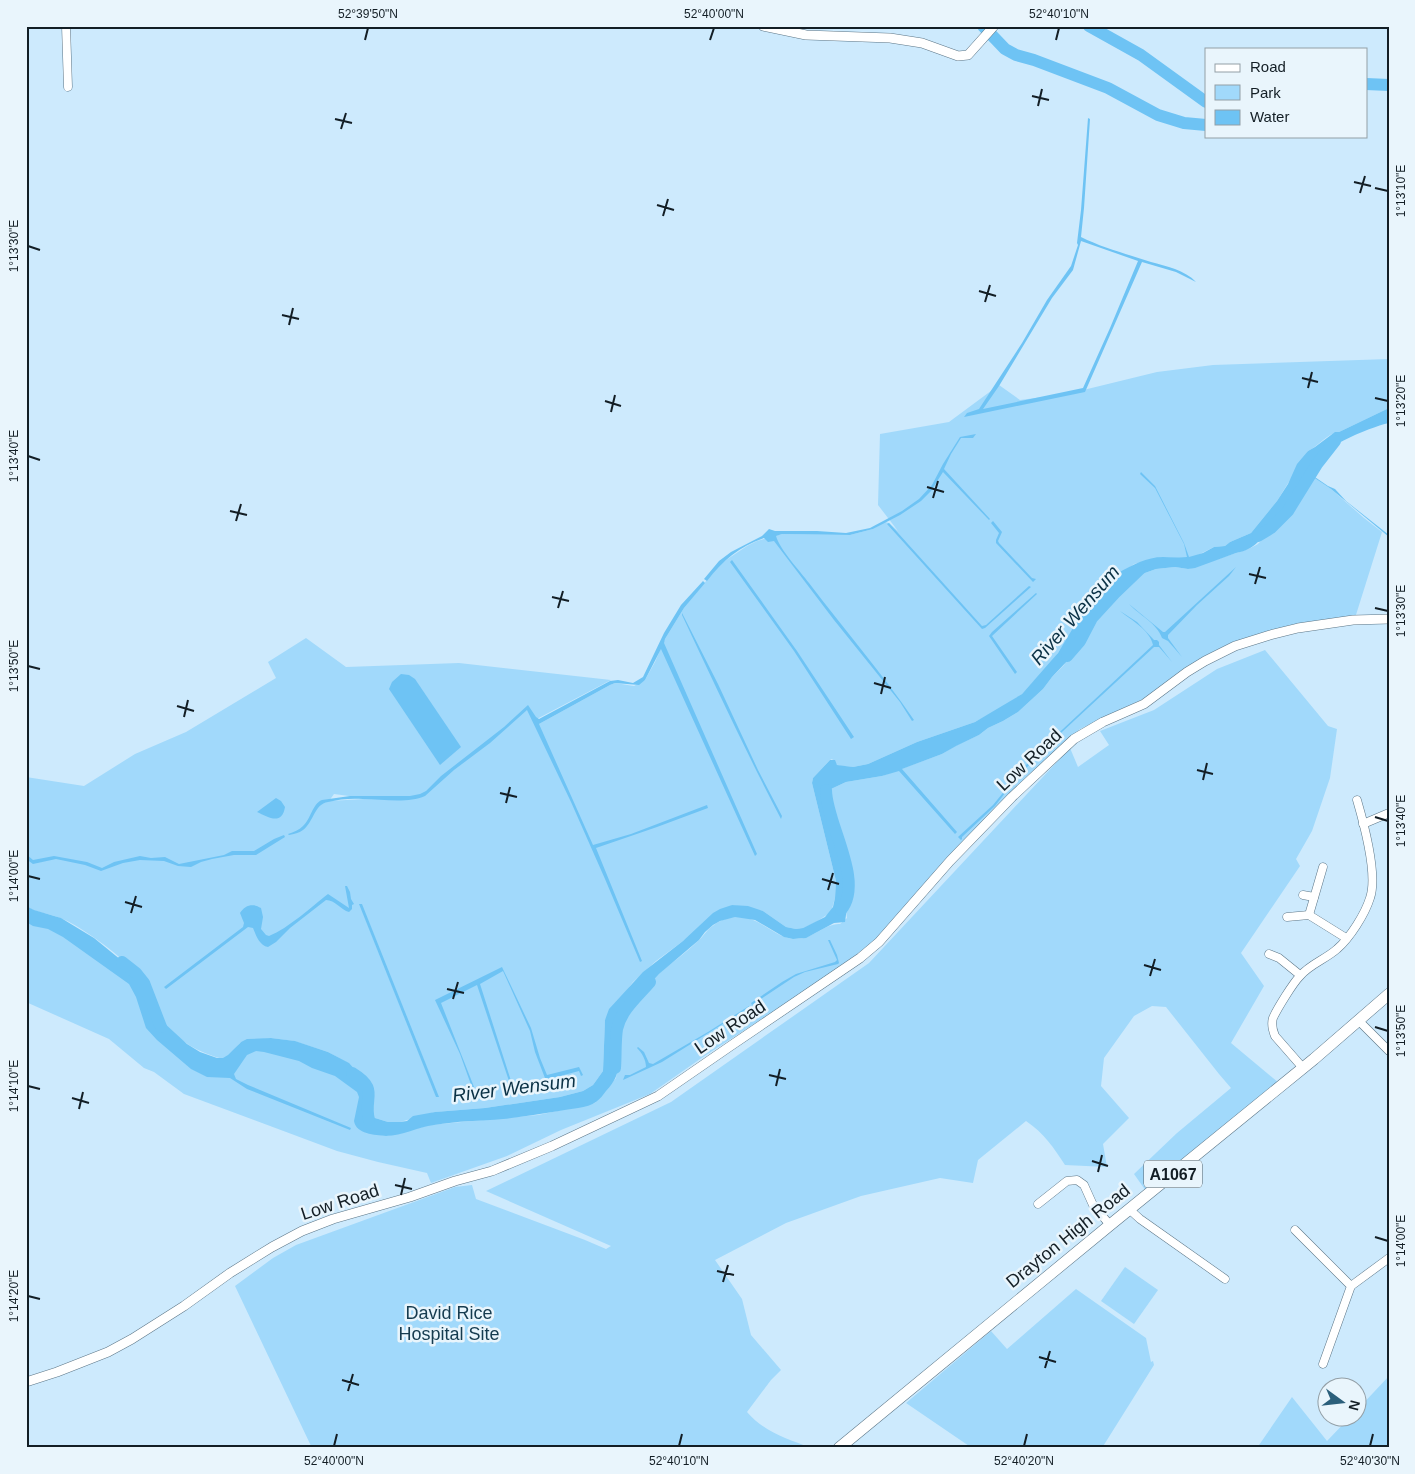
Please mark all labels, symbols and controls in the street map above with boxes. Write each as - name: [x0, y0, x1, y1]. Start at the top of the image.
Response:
- text: 52°39'50"N: [338, 7, 398, 21]
- text: 52°40'00"N: [684, 7, 744, 21]
- text: 52°40'10"N: [1029, 7, 1089, 21]
- legend: [1205, 48, 1368, 138]
- text: Road: [1250, 58, 1286, 75]
- text: Park: [1250, 84, 1281, 101]
- text: Water: [1250, 108, 1289, 125]
- text: 1°13'10"E: [1394, 165, 1408, 217]
- text: 1°13'30"E: [7, 220, 21, 272]
- text: 1°13'20"E: [1394, 375, 1408, 427]
- text: 1°13'40"E: [7, 430, 21, 482]
- water label: River Wensum: [1026, 561, 1124, 669]
- text: 1°13'30"E: [1394, 585, 1408, 637]
- text: 1°13'50"E: [7, 640, 21, 692]
- street label: Low Road: [993, 725, 1065, 795]
- text: 1°13'40"E: [1394, 795, 1408, 847]
- text: 1°14'00"E: [7, 850, 21, 902]
- street label: Low Road: [691, 996, 769, 1058]
- text: 1°13'50"E: [1394, 1005, 1408, 1057]
- text: 1°14'10"E: [7, 1060, 21, 1112]
- water label: River Wensum: [451, 1070, 577, 1106]
- road number: A1067: [1144, 1160, 1202, 1188]
- street label: Low Road: [298, 1180, 382, 1224]
- street label: Drayton High Road: [1002, 1180, 1134, 1292]
- text: 1°14'00"E: [1394, 1215, 1408, 1267]
- text: 1°14'20"E: [7, 1270, 21, 1322]
- park label: David Rice Hospital Site: [398, 1303, 500, 1344]
- north arrow: [1318, 1376, 1368, 1426]
- text: N: [1346, 1398, 1364, 1412]
- text: 52°40'00"N: [304, 1454, 364, 1468]
- text: 52°40'10"N: [649, 1454, 709, 1468]
- text: 52°40'20"N: [994, 1454, 1054, 1468]
- text: 52°40'30"N: [1340, 1454, 1400, 1468]

